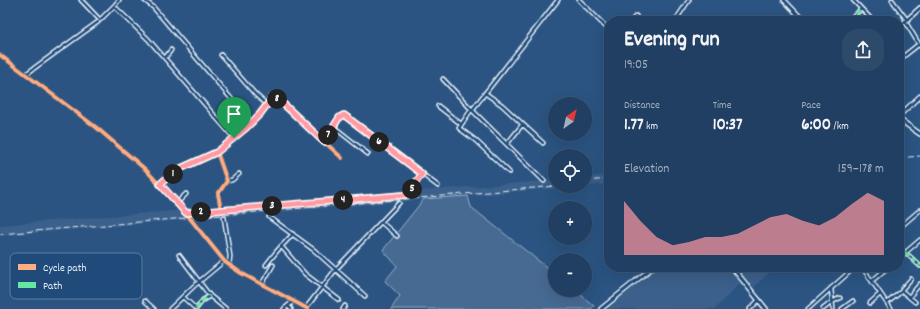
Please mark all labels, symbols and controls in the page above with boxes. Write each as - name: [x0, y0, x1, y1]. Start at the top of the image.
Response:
- text: Evening run: [624, 25, 720, 56]
- button: share: [842, 29, 884, 71]
- text: 19:05: [624, 56, 648, 75]
- pin: 8: [267, 89, 287, 109]
- text: 8: [275, 91, 279, 107]
- pin: [217, 97, 251, 138]
- north arrow: [548, 97, 592, 141]
- map controls: [548, 97, 592, 297]
- text: Distance: [624, 98, 660, 114]
- text: Time: [713, 98, 731, 114]
- text: Pace: [801, 98, 821, 114]
- icon: arrive: [223, 103, 245, 125]
- text: 1.77: [624, 114, 644, 138]
- text: 10:37: [713, 114, 743, 138]
- text: 6:00: [801, 114, 831, 138]
- text: km: [644, 119, 658, 135]
- text: /km: [831, 119, 849, 135]
- pin: 7: [318, 125, 338, 145]
- text: 7: [326, 127, 330, 143]
- pin: 6: [369, 132, 389, 152]
- text: 6: [376, 134, 382, 150]
- button: locate: [548, 149, 592, 193]
- text: Elevation: [624, 160, 669, 179]
- text: 159–178 m: [838, 160, 884, 179]
- pin: 1: [163, 164, 183, 184]
- text: 1: [172, 166, 174, 182]
- pin: 5: [402, 179, 422, 199]
- text: 5: [409, 181, 415, 197]
- pin: 4: [333, 190, 353, 210]
- text: 4: [341, 192, 345, 208]
- pin: 3: [262, 196, 282, 216]
- text: 3: [270, 198, 274, 214]
- button: +: [548, 201, 592, 245]
- pin: 2: [191, 202, 211, 222]
- text: 2: [199, 204, 203, 220]
- legend: [10, 253, 142, 299]
- button: −: [548, 253, 592, 297]
- text: Cycle path: [43, 261, 87, 277]
- text: Path: [43, 279, 62, 295]

